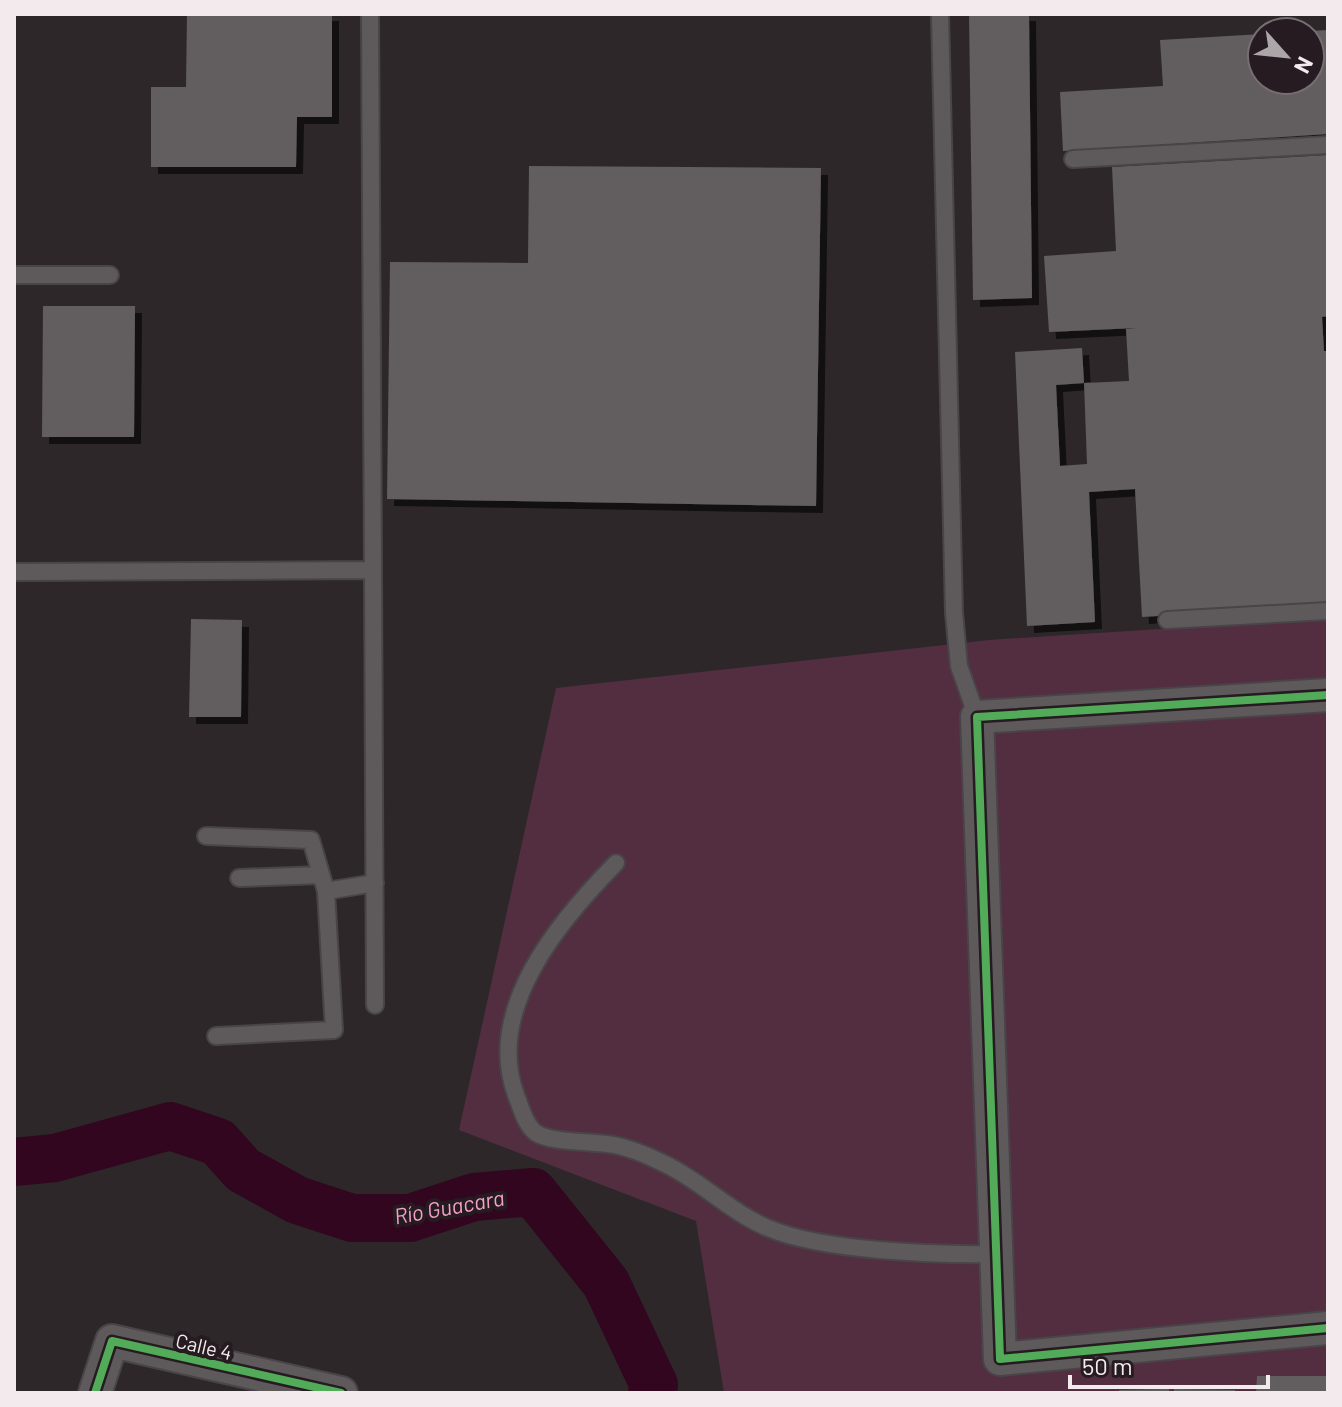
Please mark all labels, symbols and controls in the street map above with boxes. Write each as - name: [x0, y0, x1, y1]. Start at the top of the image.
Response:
- north arrow: [1246, 16, 1326, 96]
- text: N: [1290, 53, 1320, 78]
- water label: Río Guacara: [392, 1184, 506, 1228]
- street label: Calle 4: [173, 1328, 235, 1364]
- scale bar: [1070, 1339, 1268, 1389]
- text: 50 m: [1082, 1351, 1133, 1380]

